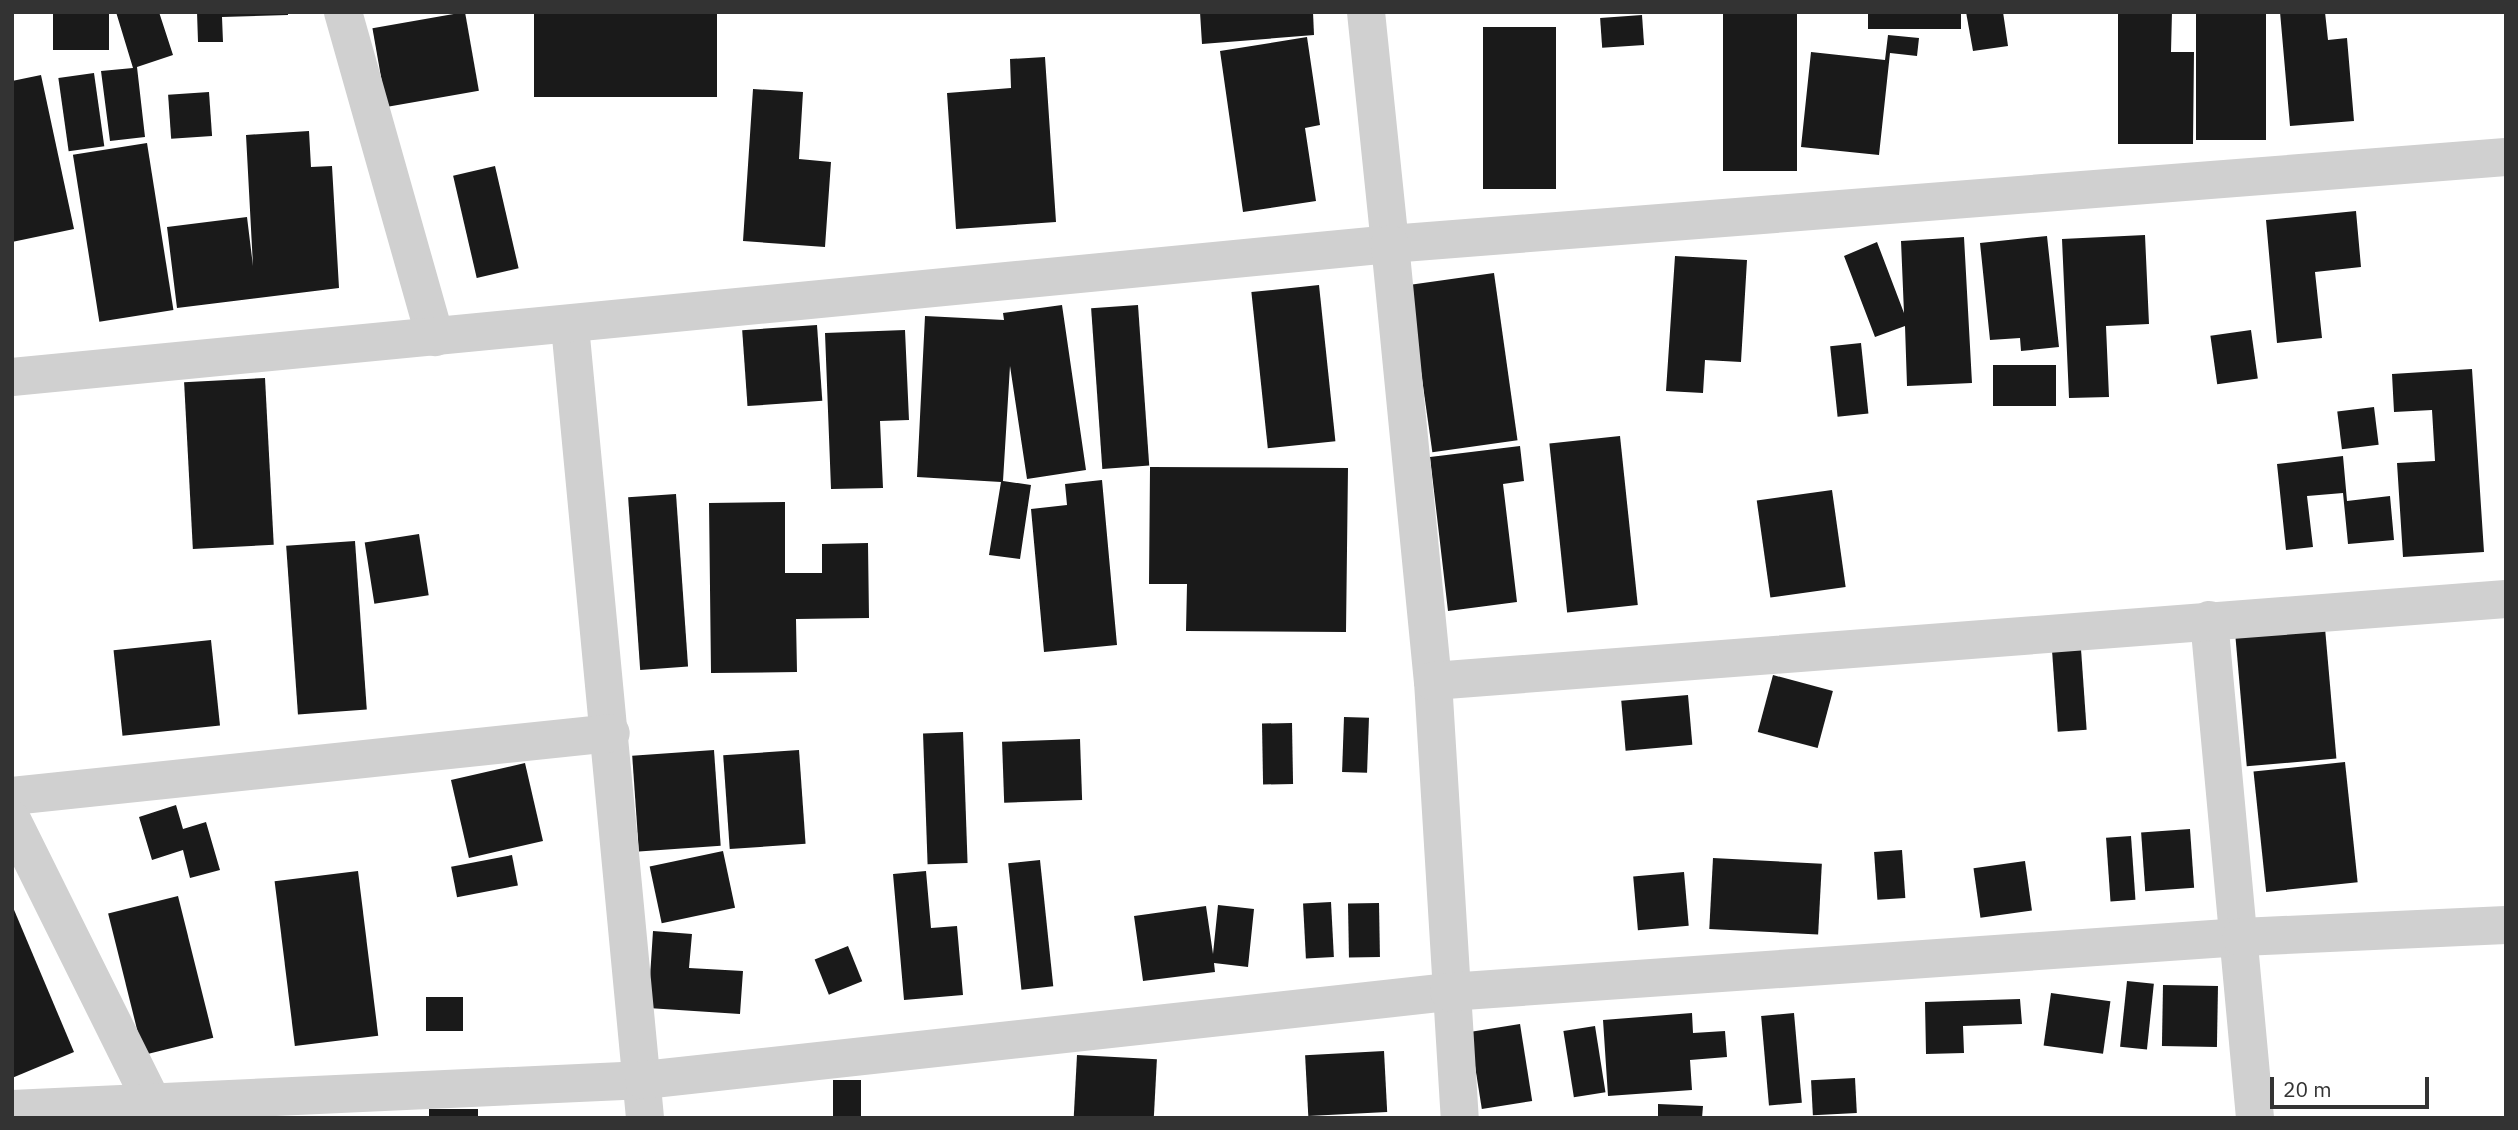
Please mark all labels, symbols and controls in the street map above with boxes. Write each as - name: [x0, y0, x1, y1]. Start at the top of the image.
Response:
- scale bar: [2273, 1064, 2432, 1108]
- text: 20 m: [2283, 1075, 2332, 1103]

